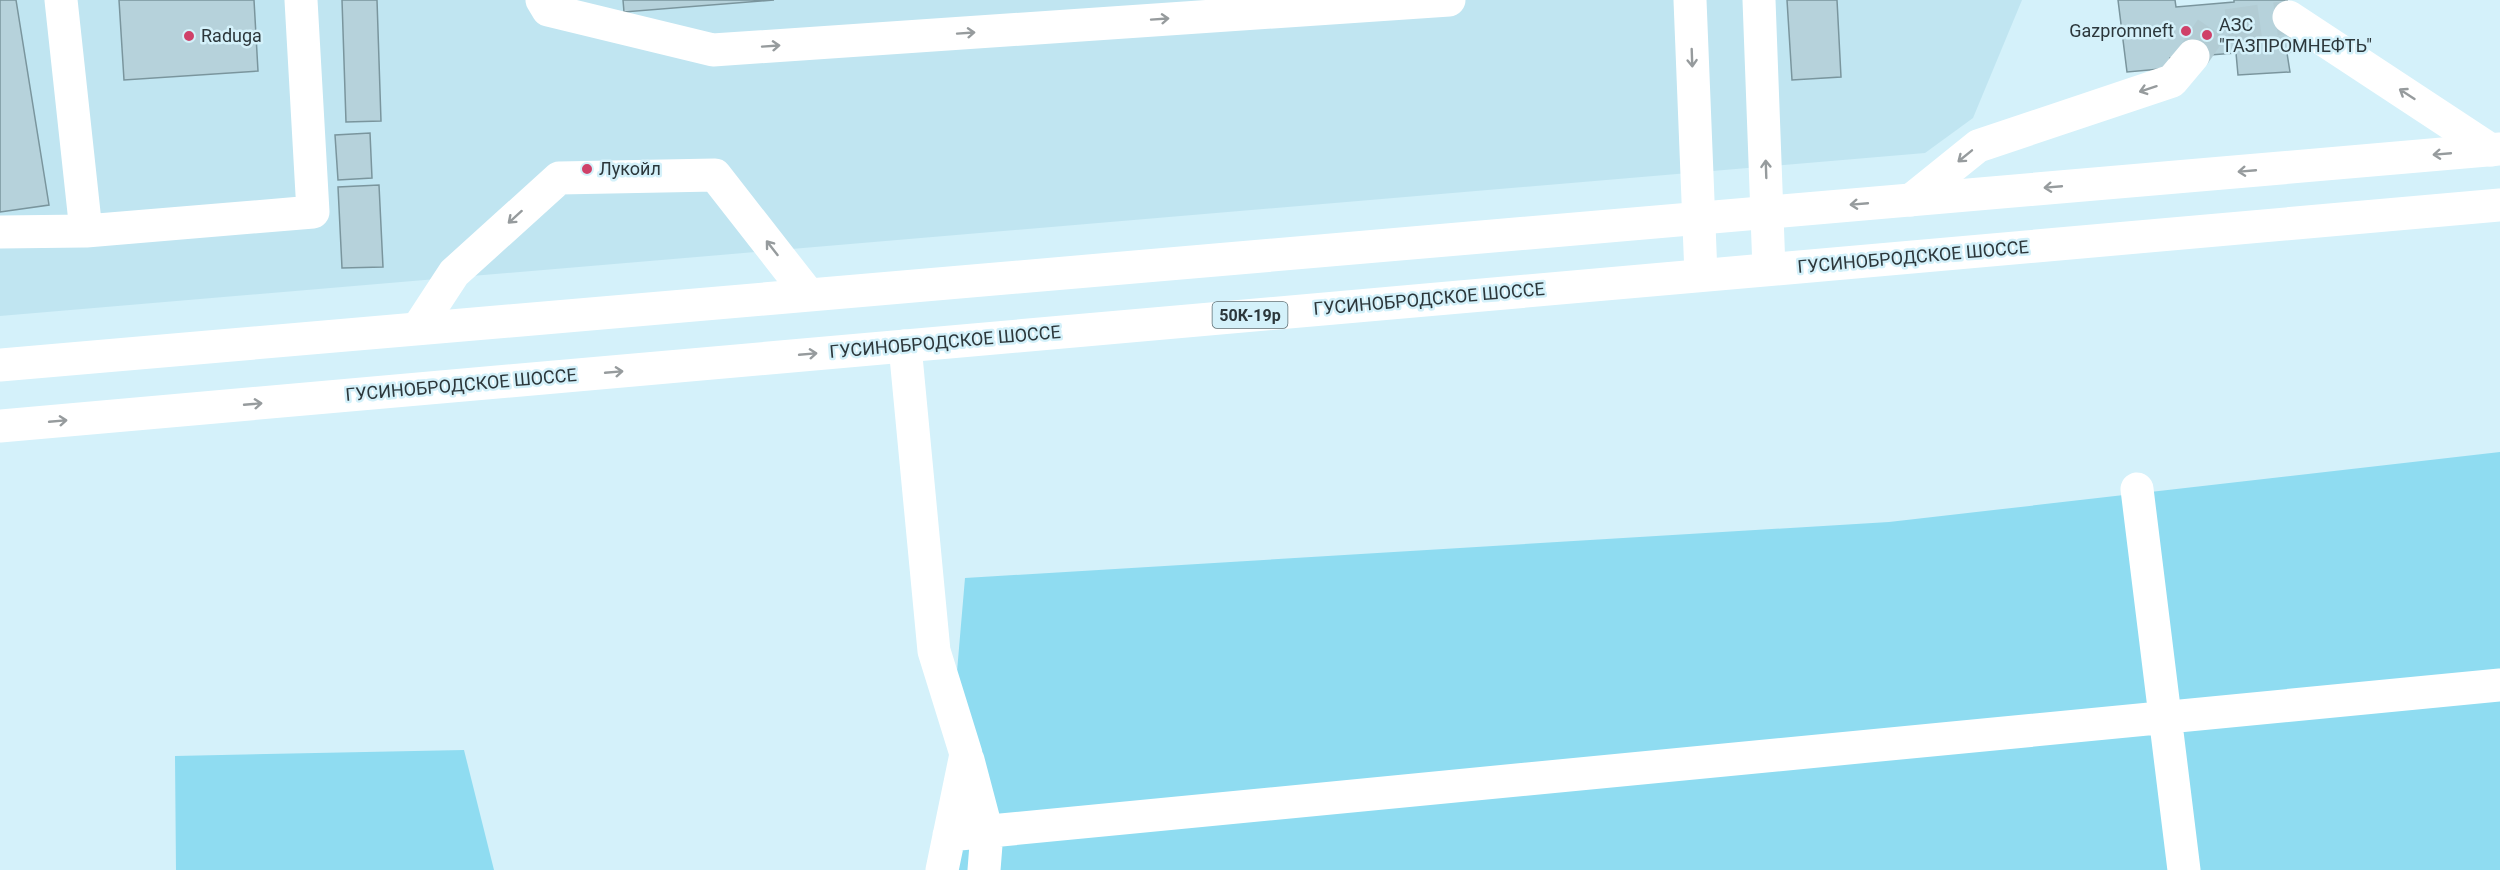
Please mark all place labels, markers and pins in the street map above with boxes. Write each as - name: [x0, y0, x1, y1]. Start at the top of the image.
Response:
- place label: АЗС "ГАЗПРОМНЕФТЬ": [2219, 14, 2372, 56]
- place label: Gazpromneft: [2069, 20, 2174, 41]
- marker: Gazpromneft: [2179, 24, 2193, 38]
- place label: Raduga: [201, 25, 262, 46]
- marker: АЗС "ГАЗПРОМНЕФТЬ": [2200, 28, 2214, 42]
- marker: Raduga: [182, 29, 196, 43]
- place label: Лукойл: [599, 158, 661, 179]
- marker: Лукойл: [580, 162, 594, 176]

